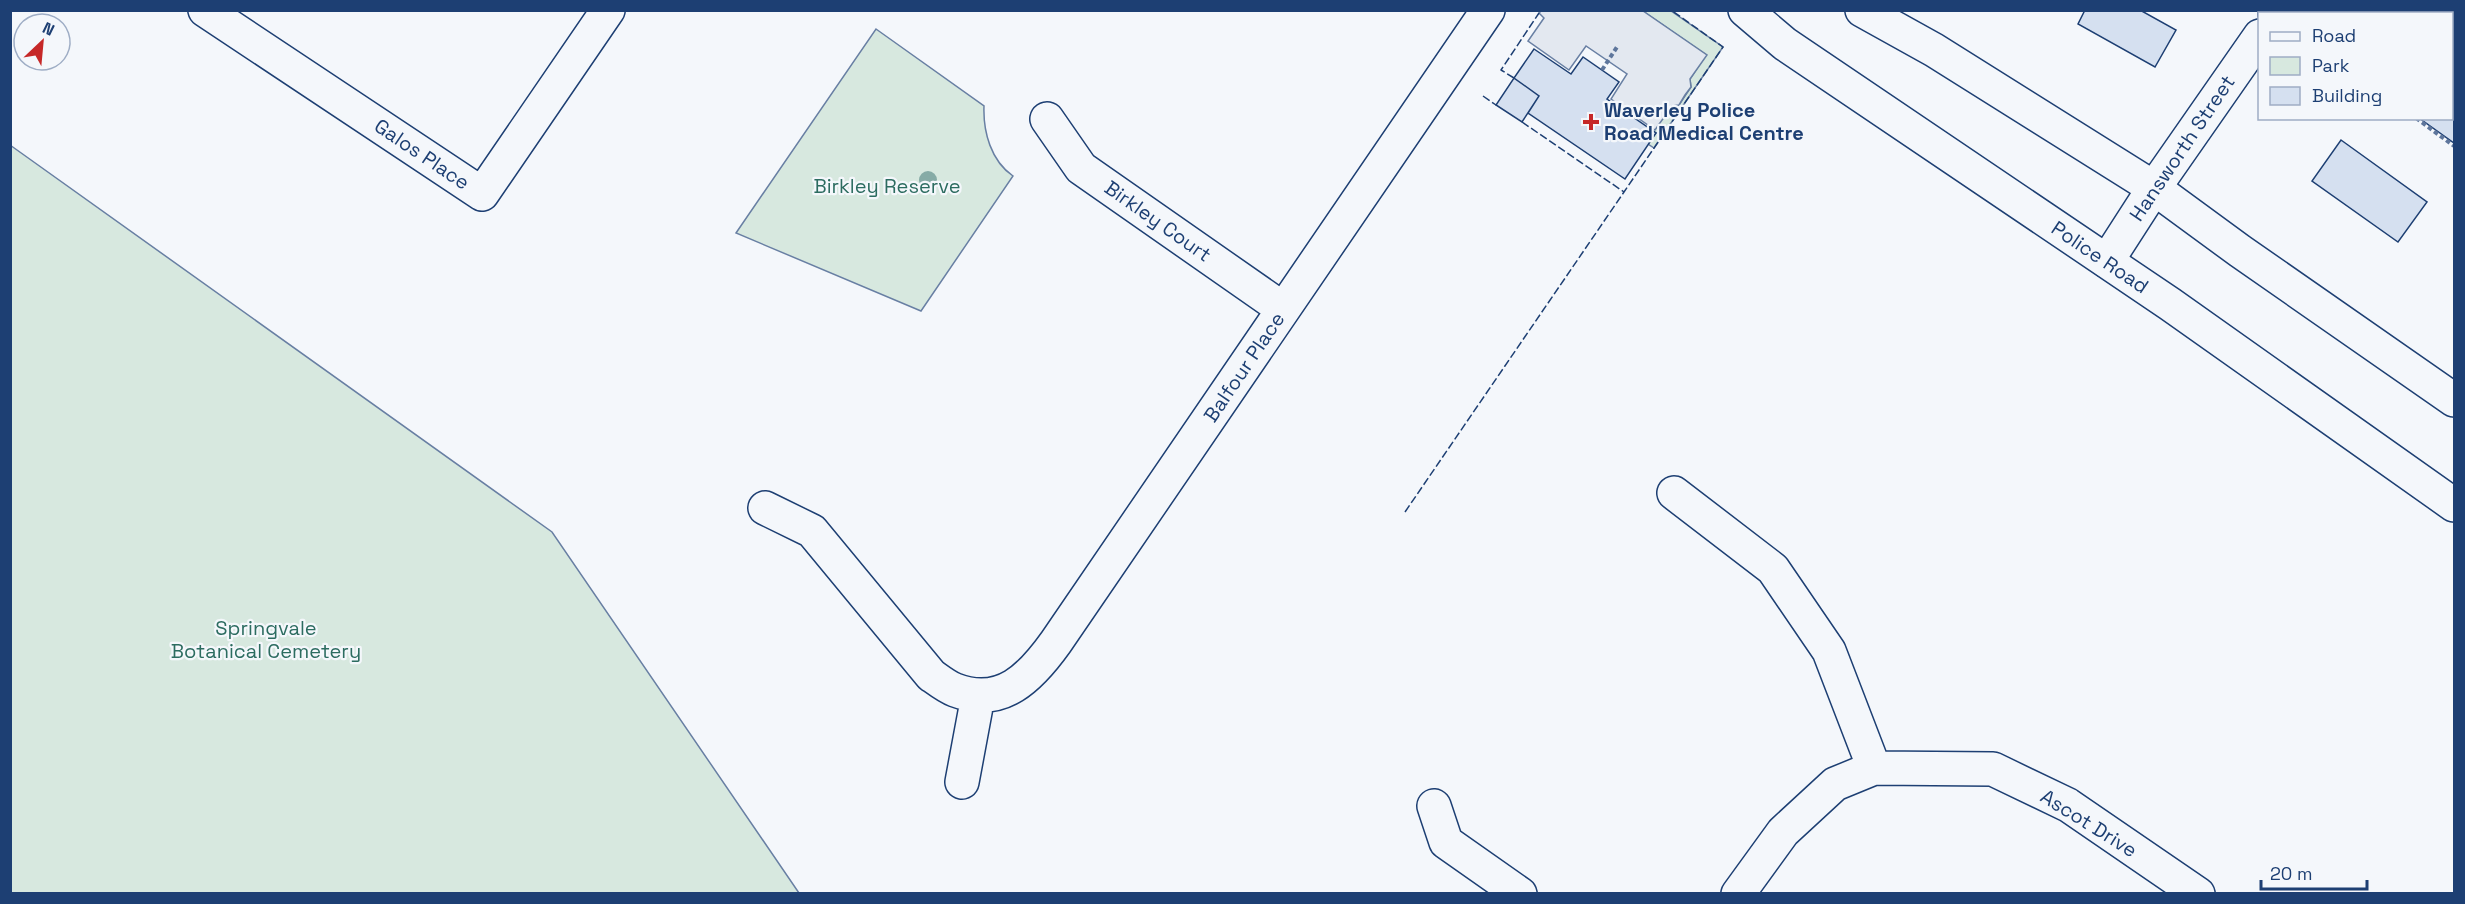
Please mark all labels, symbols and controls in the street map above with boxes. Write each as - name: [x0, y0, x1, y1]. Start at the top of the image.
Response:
- north arrow: [12, 12, 72, 72]
- legend: [2258, 12, 2453, 120]
- text: N: [39, 17, 58, 41]
- text: Road: [2312, 24, 2356, 47]
- text: Park: [2312, 54, 2350, 77]
- street label: Hansworth Street: [2123, 70, 2241, 226]
- text: Building: [2312, 84, 2382, 107]
- place label: Waverley Police Road Medical Centre: [1604, 97, 1804, 146]
- street label: Galos Place: [369, 113, 475, 195]
- marker: Waverley Police Road Medical Centre: [1582, 113, 1600, 131]
- park label: Birkley Reserve: [813, 173, 961, 199]
- street label: Birkley Court: [1099, 175, 1217, 267]
- street label: Police Road: [2046, 215, 2154, 299]
- street label: Balfour Place: [1198, 307, 1290, 427]
- park label: Springvale Botanical Cemetery: [171, 615, 361, 664]
- street label: Ascot Drive: [2036, 783, 2142, 863]
- scale bar: [2261, 853, 2368, 891]
- text: 20 m: [2270, 862, 2313, 885]

